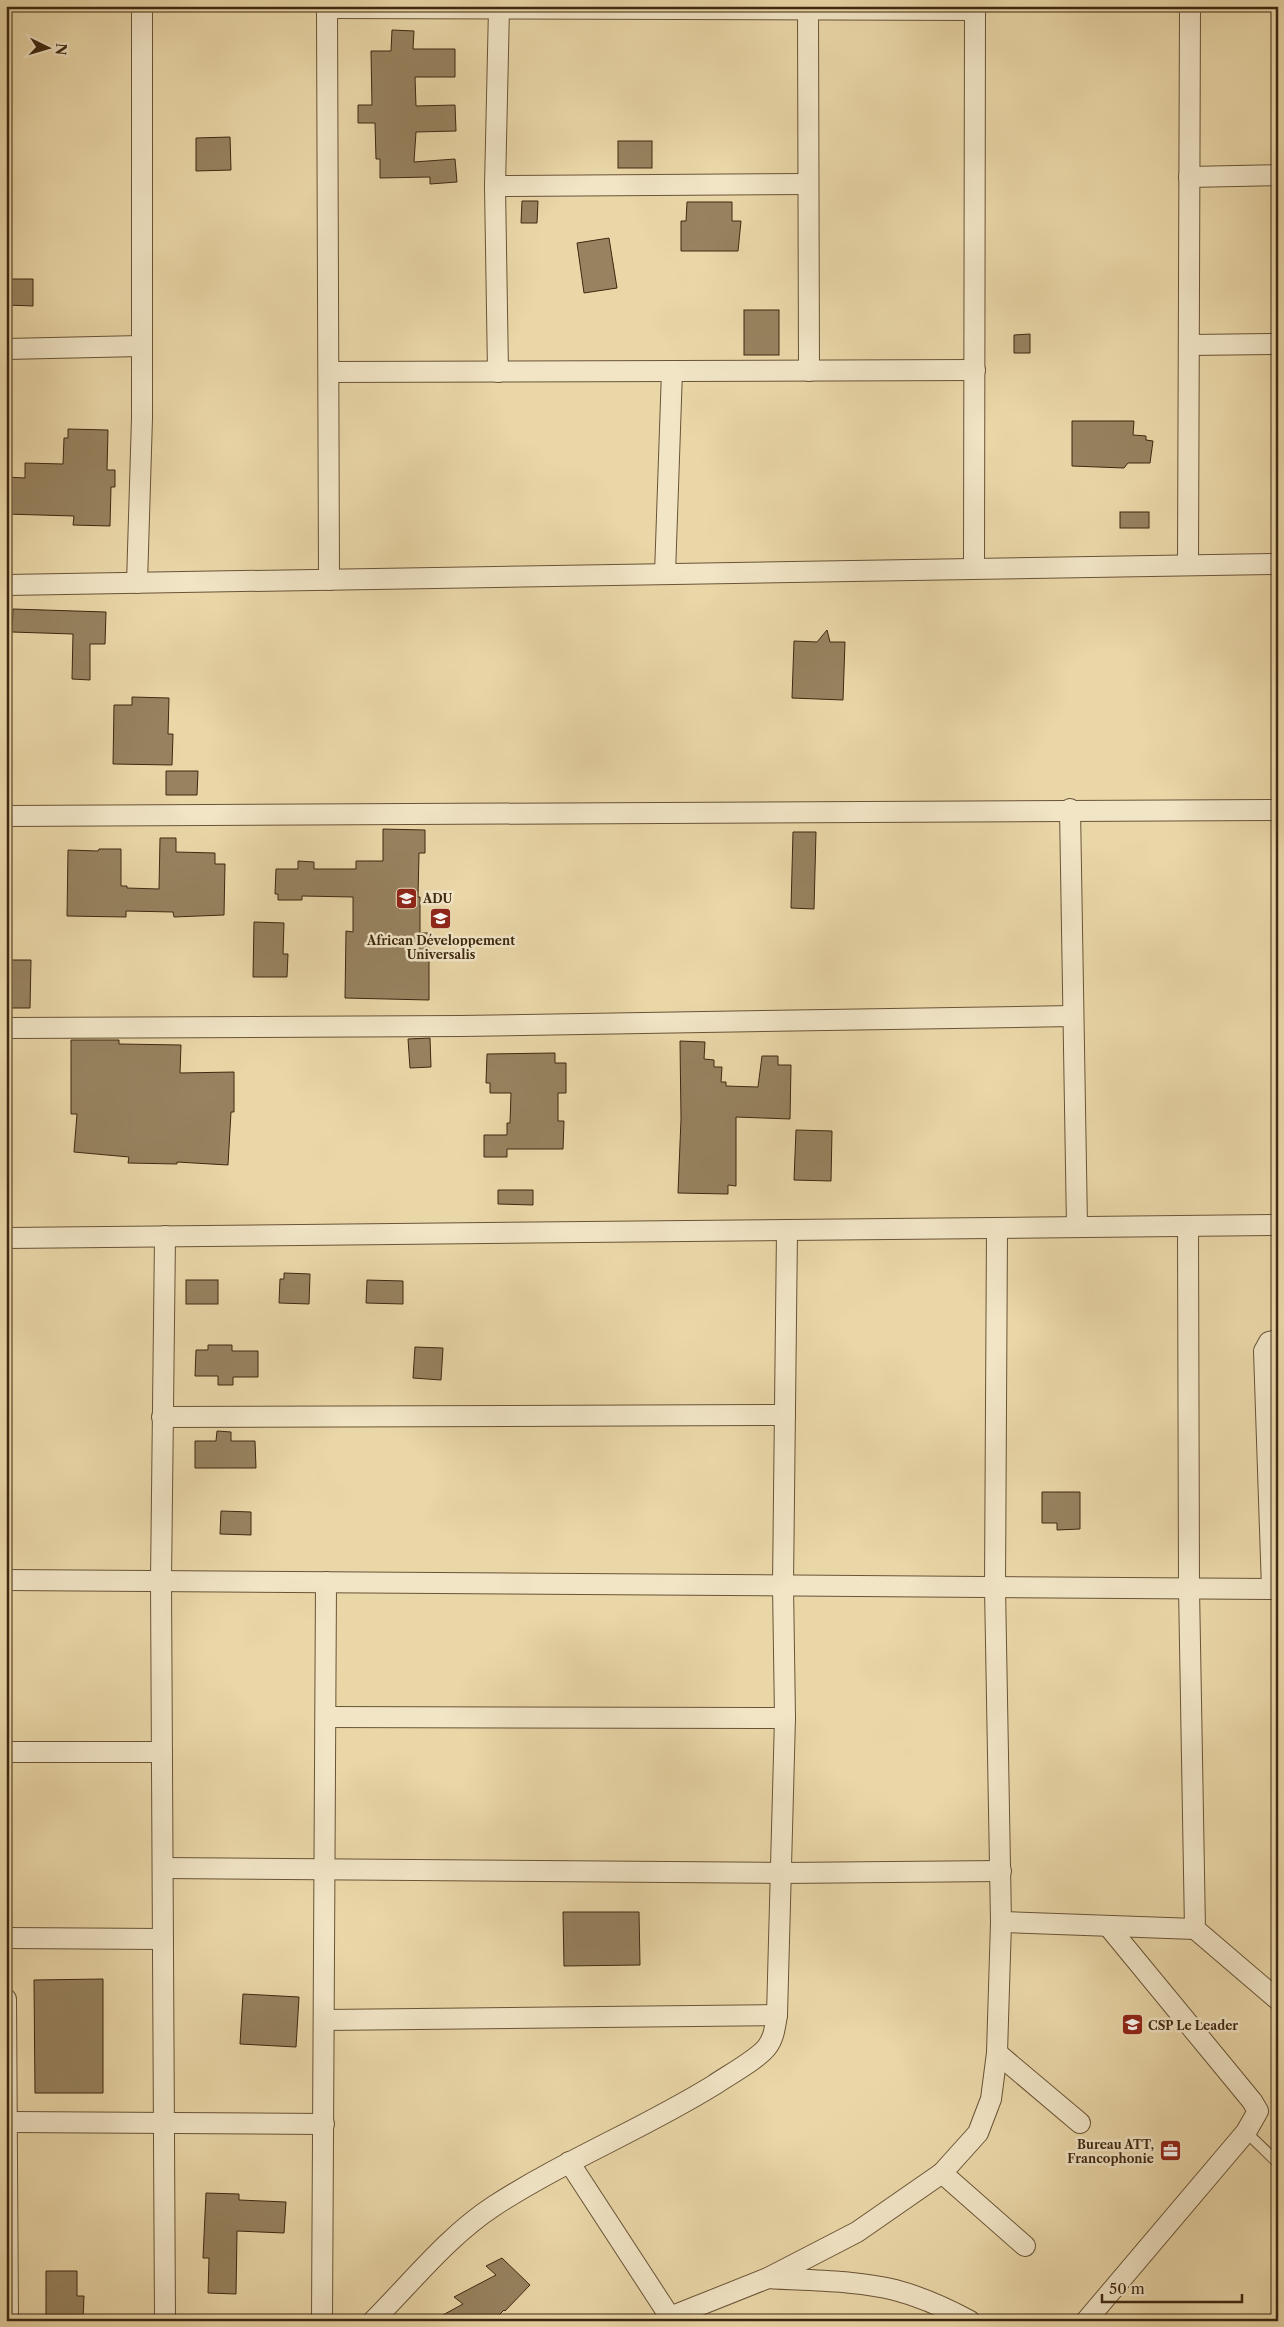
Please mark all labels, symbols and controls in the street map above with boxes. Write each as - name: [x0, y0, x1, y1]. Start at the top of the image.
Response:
- north arrow: [22, 22, 72, 72]
- text: N: [51, 42, 70, 56]
- school or university icon: ADU: [395, 886, 419, 910]
- place label: ADU: [422, 891, 453, 906]
- school or university icon: African Développement Universalis: [429, 907, 453, 931]
- place label: African Développement Universalis: [366, 933, 515, 962]
- school or university icon: CSP Le Leader: [1120, 2013, 1144, 2037]
- place label: CSP Le Leader: [1148, 2018, 1238, 2033]
- place label: Bureau ATT, Francophonie: [1067, 2137, 1154, 2166]
- office icon: Bureau ATT, Francophonie: [1158, 2139, 1182, 2163]
- scale bar: [1102, 2272, 1242, 2304]
- text: 50 m: [1109, 2279, 1145, 2298]

